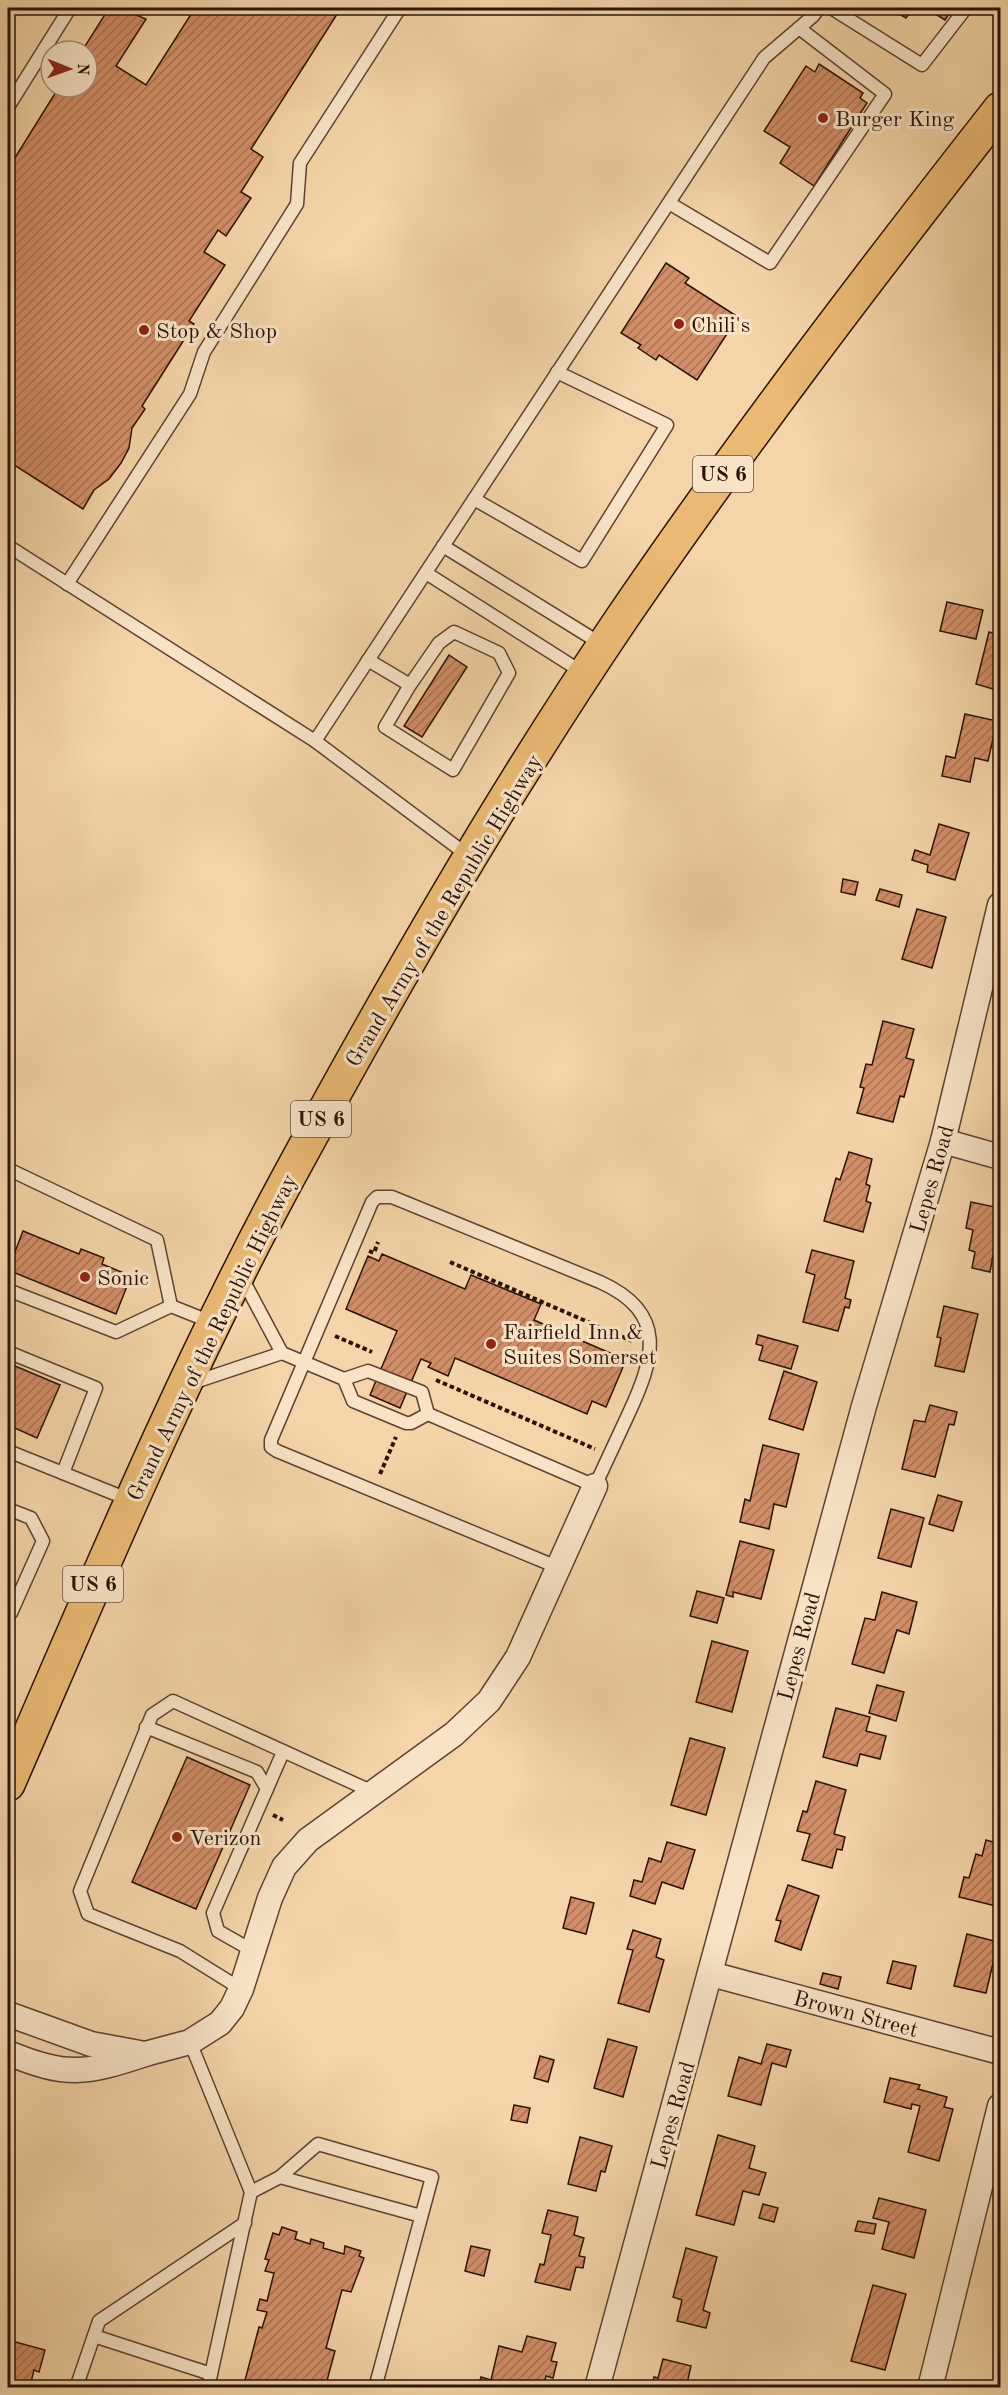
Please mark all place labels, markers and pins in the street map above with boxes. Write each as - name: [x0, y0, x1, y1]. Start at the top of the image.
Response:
- place label: Burger King: [835, 109, 955, 131]
- marker: Burger King: [816, 111, 830, 125]
- place label: Chili's: [691, 315, 750, 337]
- marker: Chili's: [672, 317, 686, 331]
- place label: Stop & Shop: [156, 321, 277, 343]
- marker: Stop & Shop: [137, 323, 151, 337]
- place label: Sonic: [97, 1268, 149, 1290]
- marker: Sonic: [78, 1270, 92, 1284]
- place label: Fairfield Inn & Suites Somerset: [503, 1322, 656, 1369]
- marker: Fairfield Inn & Suites Somerset: [484, 1337, 498, 1351]
- place label: Verizon: [189, 1828, 262, 1850]
- marker: Verizon: [170, 1830, 184, 1844]

